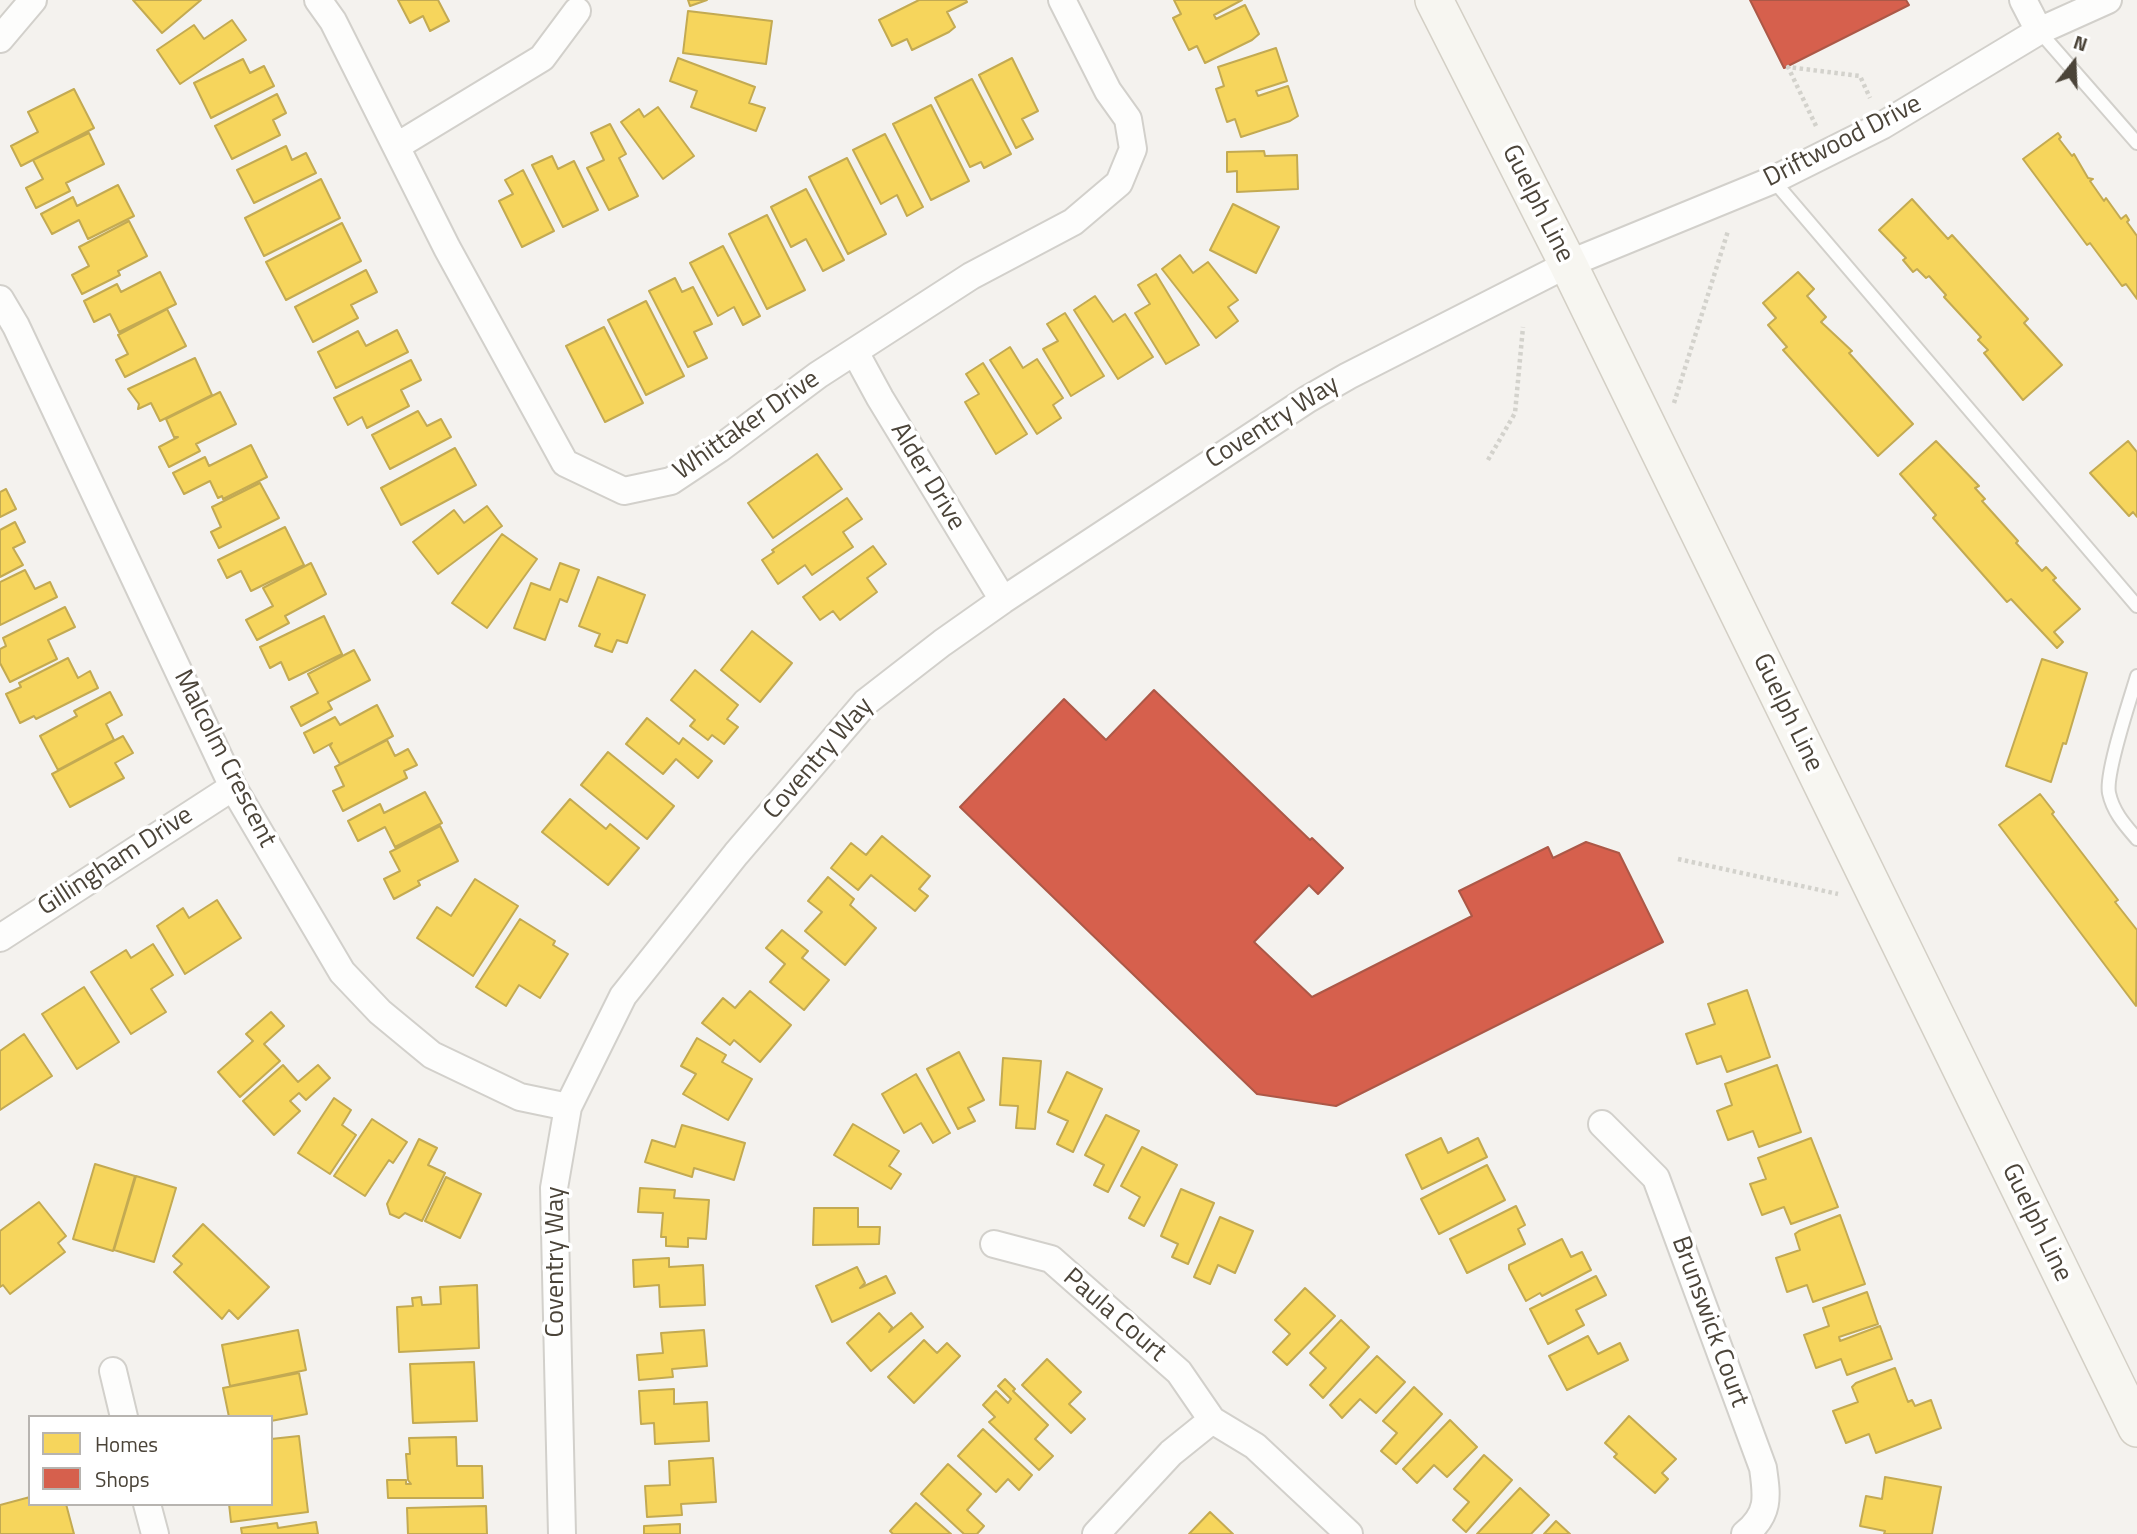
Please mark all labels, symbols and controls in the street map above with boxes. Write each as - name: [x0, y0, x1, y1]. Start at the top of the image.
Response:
- text: N: [2070, 27, 2091, 58]
- north arrow: [2039, 28, 2109, 98]
- street label: Driftwood Drive: [1759, 89, 1927, 195]
- street label: Guelph Line: [1494, 140, 1580, 268]
- street label: Whittaker Drive: [668, 364, 826, 488]
- street label: Coventry Way: [1201, 370, 1345, 476]
- street label: Alder Drive: [883, 418, 971, 536]
- street label: Guelph Line: [1745, 649, 1829, 777]
- street label: Malcolm Crescent: [166, 665, 282, 853]
- street label: Coventry Way: [758, 692, 880, 826]
- street label: Gillingham Drive: [33, 800, 199, 924]
- street label: Guelph Line: [1994, 1159, 2078, 1287]
- street label: Coventry Way: [541, 1186, 573, 1338]
- street label: Brunswick Court: [1664, 1232, 1754, 1412]
- street label: Paula Court: [1056, 1263, 1172, 1369]
- legend: [28, 1415, 273, 1506]
- text: Homes: [95, 1428, 158, 1460]
- text: Shops: [95, 1463, 150, 1495]

